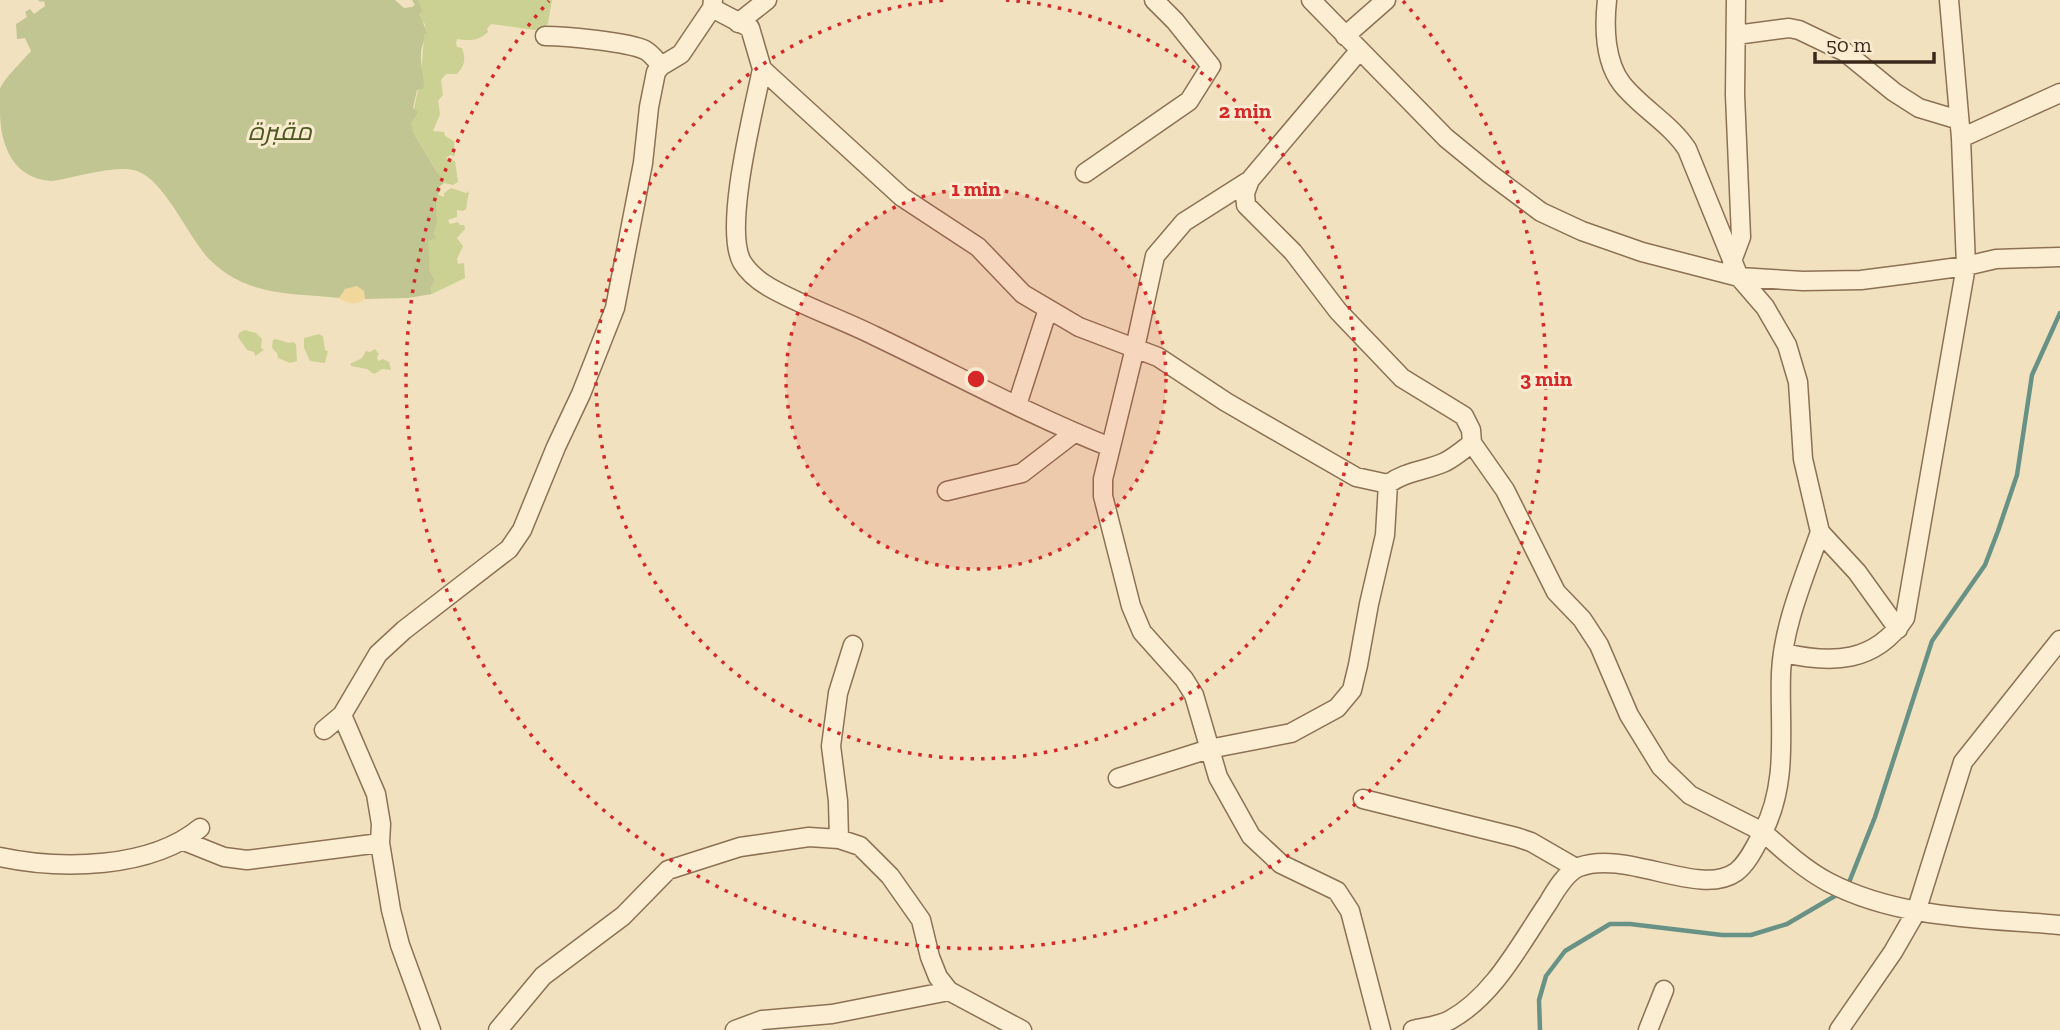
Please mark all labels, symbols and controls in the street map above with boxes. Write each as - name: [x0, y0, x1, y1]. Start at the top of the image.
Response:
- scale bar: [1815, 21, 1934, 65]
- text: 50 m: [1826, 32, 1872, 57]
- text: 2 min: [1219, 98, 1272, 123]
- park label: مقبرة: [248, 115, 312, 147]
- text: 1 min: [951, 176, 1001, 201]
- text: 3 min: [1520, 366, 1573, 391]
- centre of rings: [964, 367, 988, 391]

